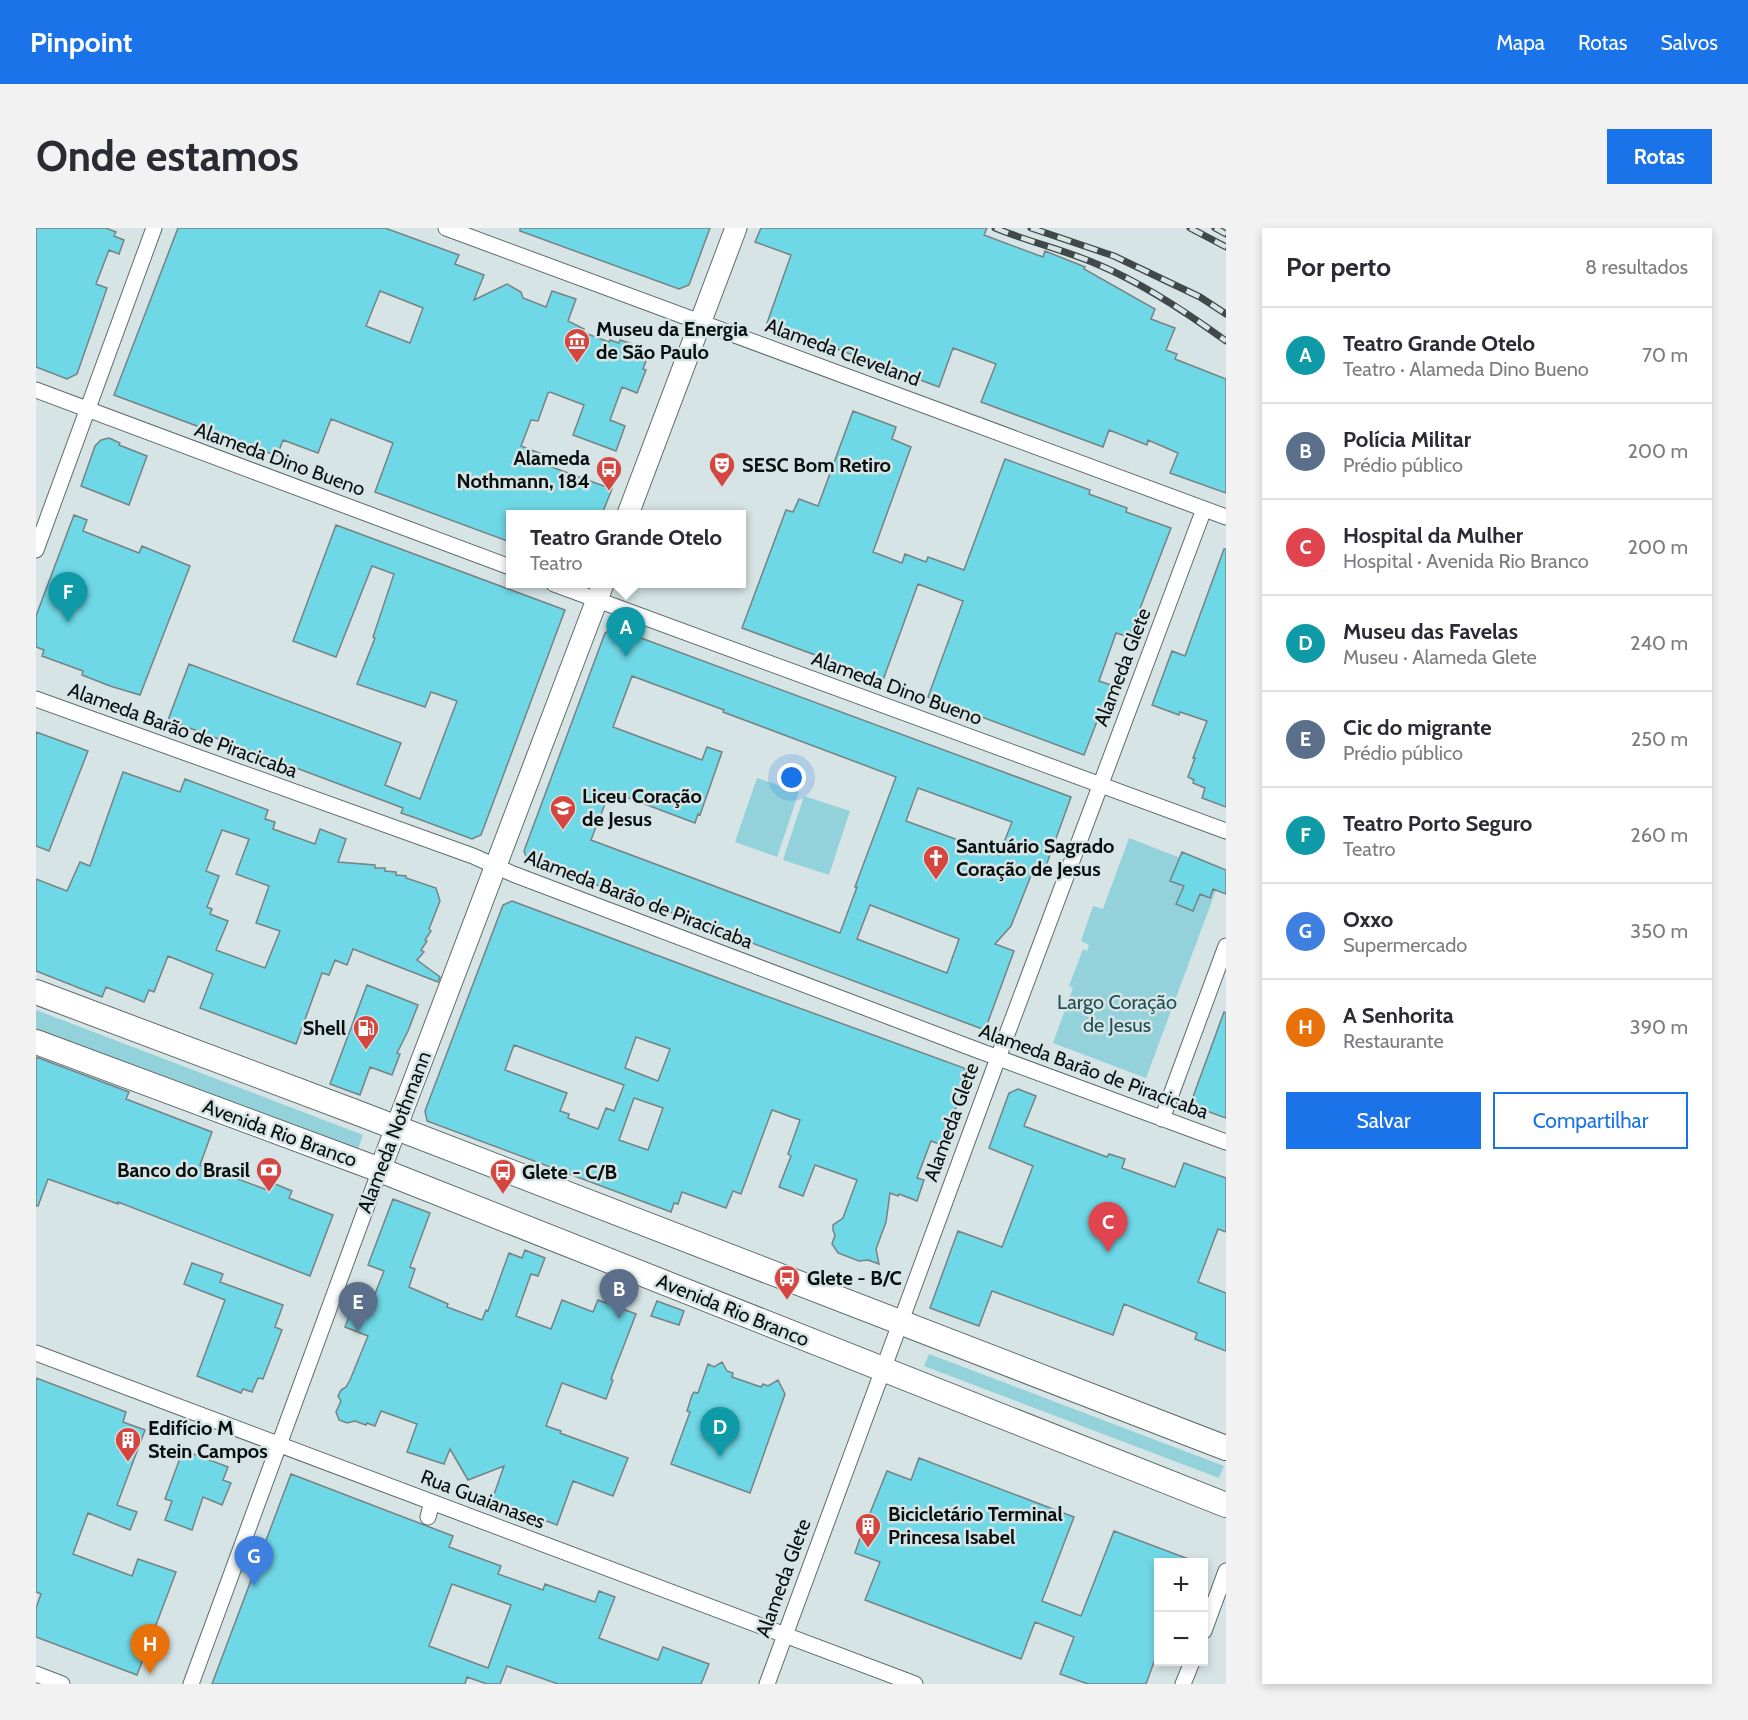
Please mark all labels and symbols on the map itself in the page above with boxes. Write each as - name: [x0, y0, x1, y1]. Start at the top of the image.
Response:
- street label: Alameda Cleveland: [762, 313, 924, 391]
- place label: Museu da Energia de São Paulo: [596, 317, 748, 364]
- museum icon: Museu da Energia de São Paulo: [562, 326, 592, 364]
- street label: Alameda Dino Bueno: [192, 417, 368, 501]
- place label: Alameda Nothmann, 184: [457, 446, 590, 493]
- theatre icon: SESC Bom Retiro: [707, 450, 737, 488]
- place label: SESC Bom Retiro: [742, 453, 891, 477]
- bus stop icon: Alameda Nothmann, 184: [594, 454, 624, 492]
- pin: F: [48, 572, 87, 622]
- street label: Alameda Glete: [1088, 605, 1156, 729]
- pin: A: [606, 608, 646, 657]
- street label: Alameda Dino Bueno: [809, 646, 985, 730]
- street label: Alameda Barão de Piracicaba: [65, 677, 301, 783]
- your location: [777, 763, 806, 792]
- place label: Liceu Coração de Jesus: [582, 784, 702, 831]
- school or university icon: Liceu Coração de Jesus: [548, 793, 578, 831]
- place label: Santuário Sagrado Coração de Jesus: [956, 834, 1115, 881]
- church icon: Santuário Sagrado Coração de Jesus: [921, 843, 951, 881]
- street label: Alameda Barão de Piracicaba: [522, 844, 757, 954]
- park label: Largo Coração de Jesus: [1057, 990, 1177, 1037]
- fuel station icon: Shell: [351, 1013, 381, 1051]
- place label: Shell: [303, 1016, 346, 1040]
- street label: Alameda Barão de Piracicaba: [976, 1018, 1212, 1124]
- street label: Alameda Nothmann: [352, 1048, 436, 1216]
- street label: Alameda Glete: [918, 1059, 984, 1185]
- street label: Avenida Rio Branco: [200, 1094, 360, 1172]
- bank icon: Banco do Brasil: [254, 1155, 284, 1193]
- bus stop icon: Glete - C/B: [488, 1157, 518, 1195]
- place label: Banco do Brasil: [117, 1158, 250, 1182]
- place label: Glete - C/B: [522, 1160, 617, 1184]
- pin: C: [1088, 1202, 1128, 1252]
- bus stop icon: Glete - B/C: [772, 1263, 802, 1301]
- place label: Glete - B/C: [807, 1266, 902, 1290]
- street label: Avenida Rio Branco: [653, 1268, 813, 1352]
- pin: B: [600, 1270, 638, 1319]
- pin: E: [338, 1282, 378, 1332]
- pin: D: [700, 1408, 740, 1457]
- place label: Edifício M Stein Campos: [148, 1416, 268, 1463]
- building icon: Edifício M Stein Campos: [113, 1425, 143, 1463]
- street label: Rua Guaianases: [417, 1464, 549, 1534]
- place label: Bicicletário Terminal Princesa Isabel: [888, 1502, 1063, 1549]
- building icon: Bicicletário Terminal Princesa Isabel: [853, 1511, 883, 1549]
- street label: Alameda Glete: [750, 1515, 816, 1641]
- pin: G: [234, 1536, 274, 1586]
- pin: H: [130, 1624, 170, 1674]

